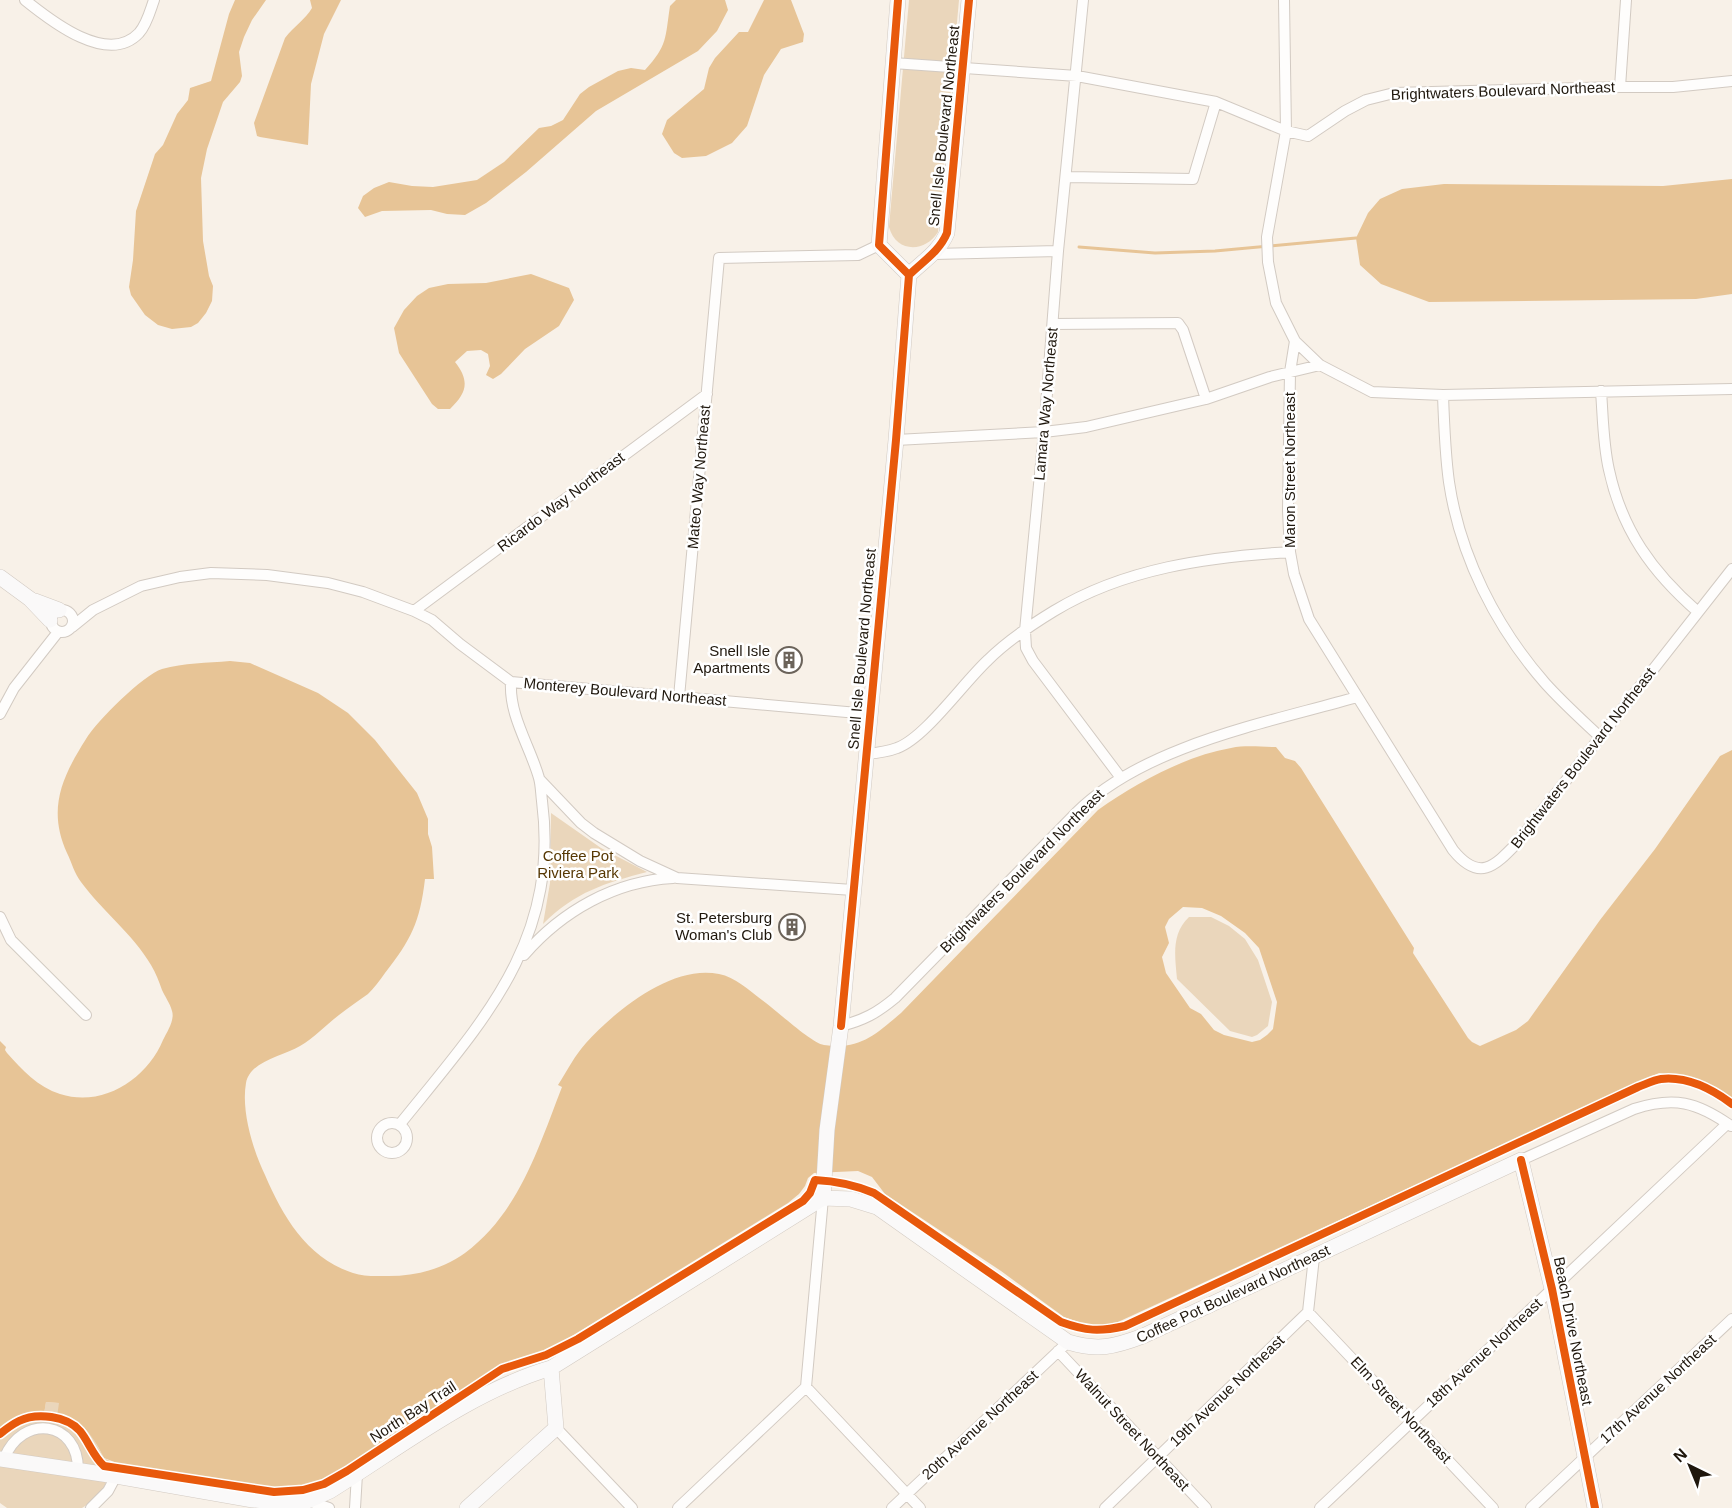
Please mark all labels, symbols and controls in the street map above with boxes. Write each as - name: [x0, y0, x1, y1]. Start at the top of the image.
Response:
- street label: Snell Isle Boulevard Northeast: [925, 24, 963, 227]
- street label: Brightwaters Boulevard Northeast: [1391, 78, 1616, 103]
- street label: Lamara Way Northeast: [1030, 326, 1061, 481]
- street label: Maron Street Northeast: [1281, 391, 1298, 548]
- street label: Mateo Way Northeast: [684, 403, 713, 550]
- street label: Ricardo Way Northeast: [494, 448, 628, 555]
- street label: Snell Isle Boulevard Northeast: [844, 547, 879, 750]
- place label: Snell Isle Apartments: [693, 642, 770, 676]
- building icon: Snell Isle Apartments: [774, 645, 804, 675]
- street label: Brightwaters Boulevard Northeast: [1507, 663, 1659, 851]
- street label: Monterey Boulevard Northeast: [523, 674, 728, 709]
- street label: Brightwaters Boulevard Northeast: [936, 785, 1108, 956]
- park label: Coffee Pot Riviera Park: [537, 847, 619, 881]
- place label: St. Petersburg Woman's Club: [675, 909, 772, 943]
- building icon: St. Petersburg Woman's Club: [777, 912, 807, 942]
- street label: Coffee Pot Boulevard Northeast: [1133, 1241, 1333, 1346]
- street label: Beach Drive Northeast: [1551, 1255, 1596, 1407]
- street label: 18th Avenue Northeast: [1422, 1294, 1546, 1411]
- street label: 17th Avenue Northeast: [1596, 1330, 1720, 1447]
- street label: 19th Avenue Northeast: [1166, 1331, 1288, 1450]
- street label: Elm Street Northeast: [1348, 1353, 1456, 1467]
- street label: 20th Avenue Northeast: [918, 1366, 1042, 1483]
- street label: Walnut Street Northeast: [1072, 1366, 1194, 1494]
- street label: North Bay Trail: [366, 1377, 459, 1446]
- north arrow: [1660, 1436, 1720, 1496]
- text: N: [1670, 1445, 1690, 1466]

